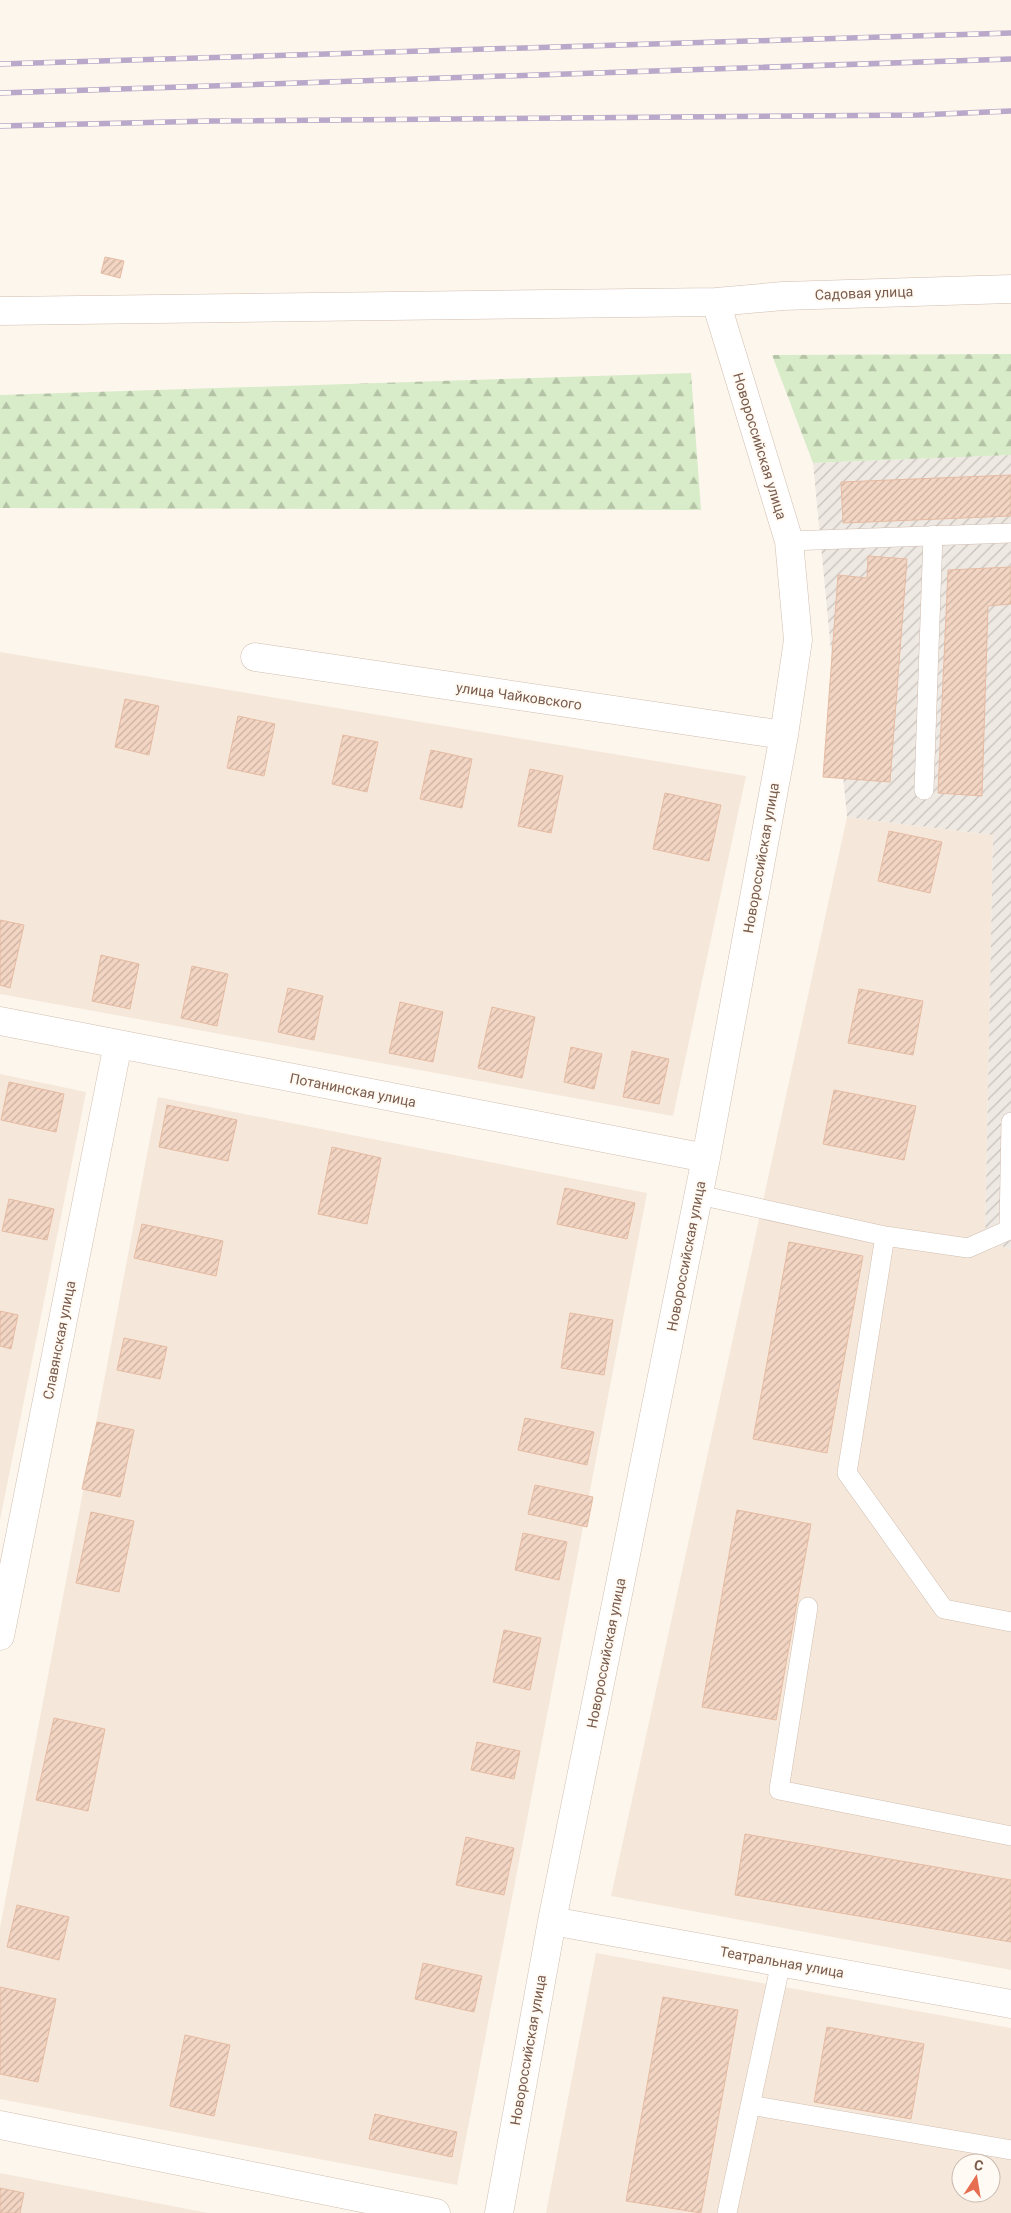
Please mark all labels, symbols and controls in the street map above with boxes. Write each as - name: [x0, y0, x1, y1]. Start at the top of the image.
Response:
- street label: Садовая улица: [815, 283, 913, 303]
- street label: Новороссийская улица: [730, 371, 790, 521]
- street label: улица Чайковского: [455, 679, 583, 713]
- street label: Новороссийская улица: [740, 781, 782, 935]
- street label: Потанинская улица: [288, 1070, 418, 1110]
- street label: Новороссийская улица: [664, 1180, 708, 1332]
- street label: Славянская улица: [40, 1279, 78, 1401]
- street label: Новороссийская улица: [584, 1577, 628, 1729]
- street label: Театральная улица: [719, 1943, 845, 1981]
- street label: Новороссийская улица: [507, 1973, 549, 2127]
- north arrow: [951, 2153, 1001, 2203]
- text: С: [973, 2157, 985, 2174]

